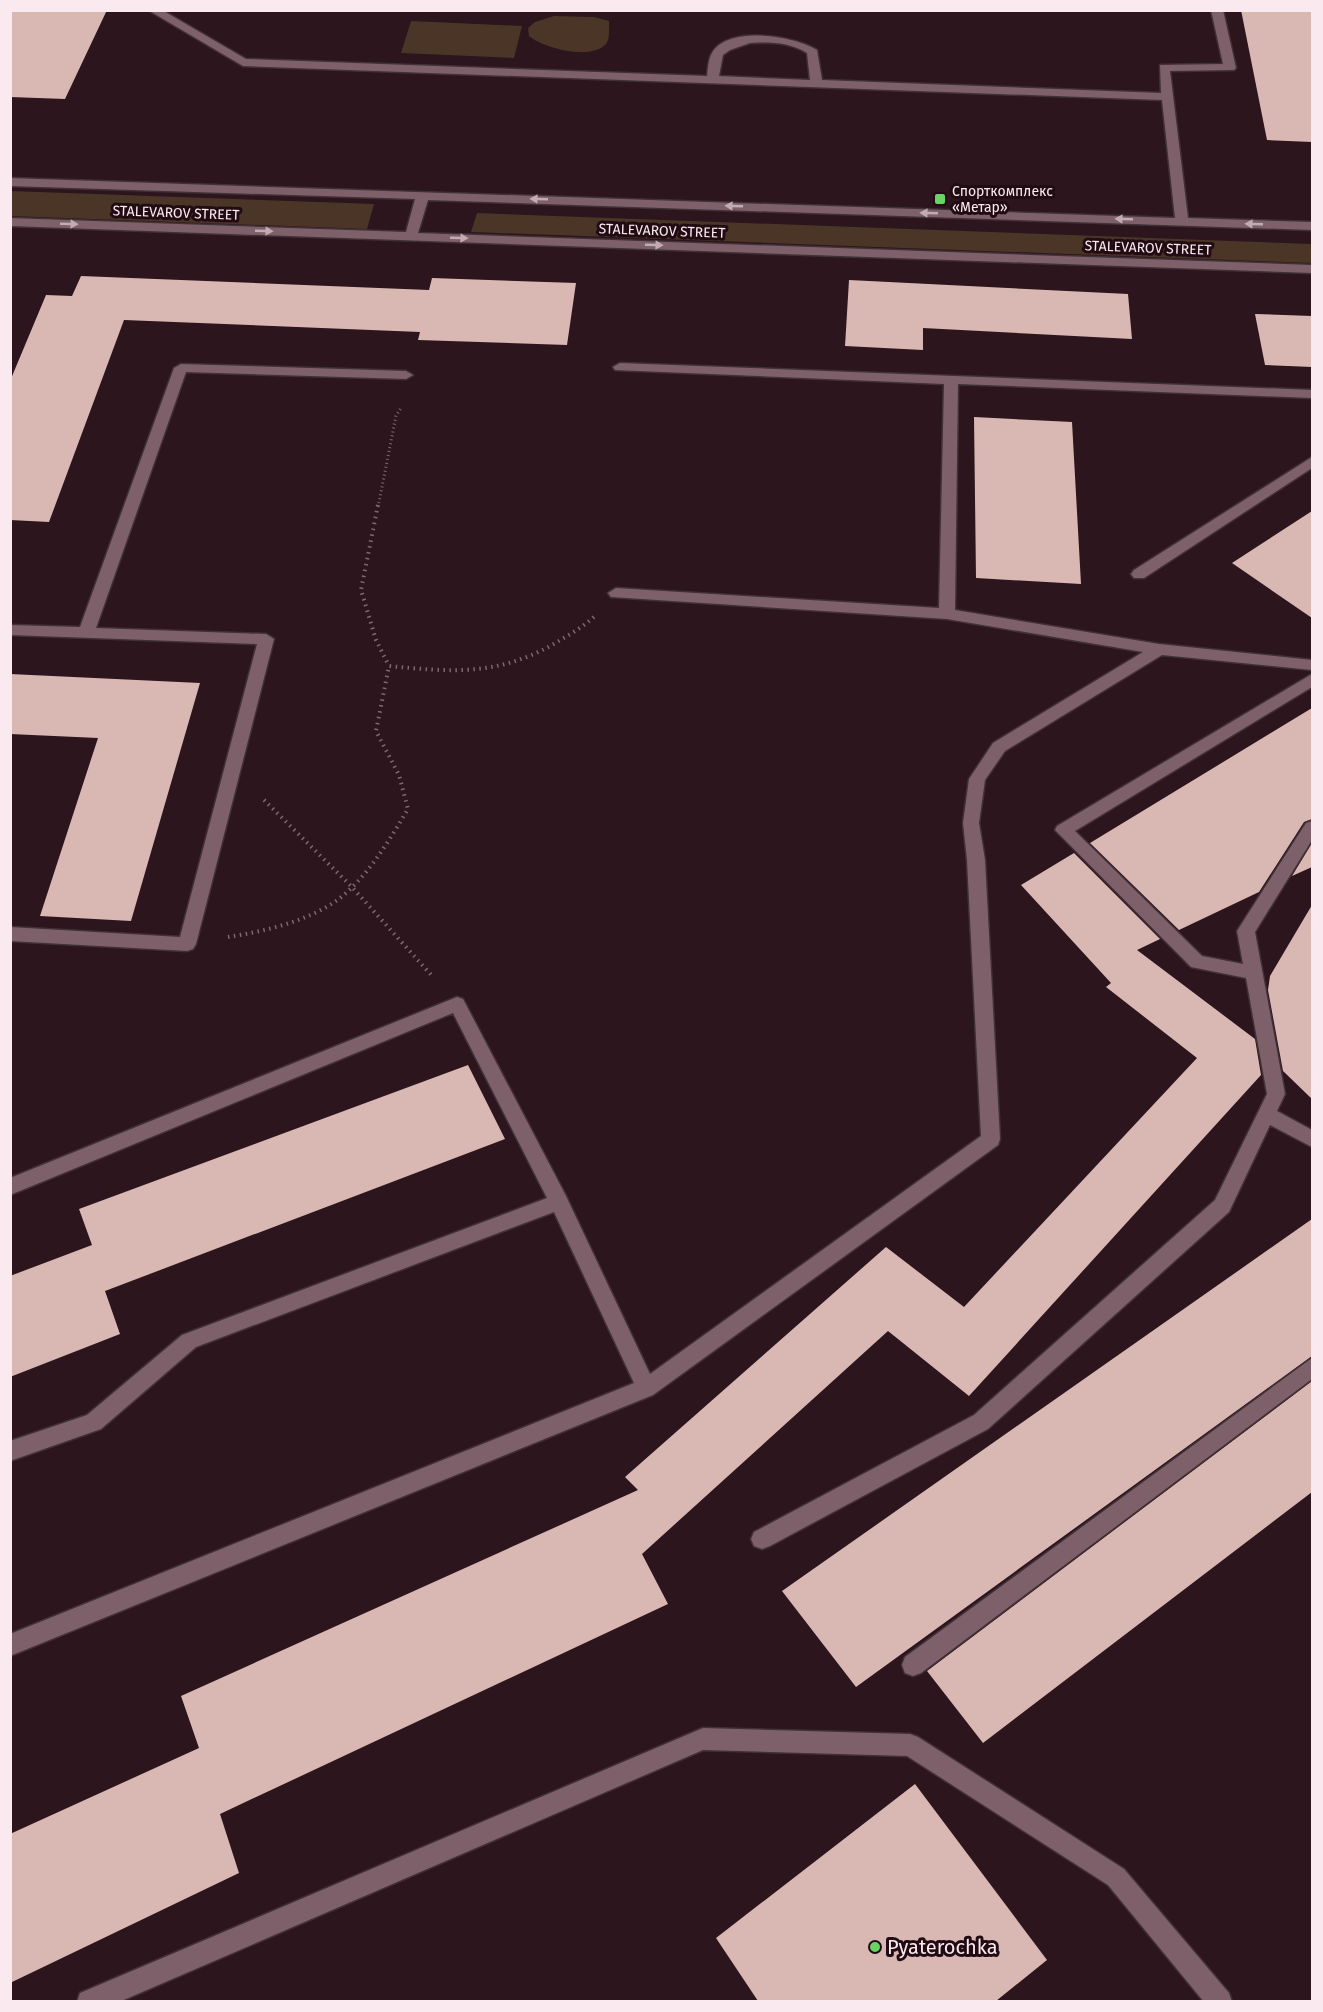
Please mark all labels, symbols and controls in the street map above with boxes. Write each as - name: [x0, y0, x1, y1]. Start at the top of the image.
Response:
- place label: Спорткомплекс «Метар»: [952, 183, 1053, 216]
- marker: Спорткомплекс «Метар»: [933, 192, 947, 206]
- one-way arrow: [530, 195, 549, 204]
- one-way arrow: [725, 201, 744, 211]
- street label: STALEVAROV STREET: [112, 202, 240, 224]
- one-way arrow: [920, 208, 939, 217]
- one-way arrow: [1114, 215, 1133, 224]
- one-way arrow: [59, 219, 78, 228]
- one-way arrow: [1245, 219, 1264, 228]
- street label: STALEVAROV STREET: [598, 220, 726, 242]
- one-way arrow: [254, 226, 273, 236]
- one-way arrow: [449, 234, 468, 243]
- street label: STALEVAROV STREET: [1084, 237, 1212, 259]
- one-way arrow: [644, 241, 663, 250]
- place label: Pyaterochka: [887, 1935, 998, 1959]
- marker: Pyaterochka: [868, 1940, 882, 1954]

